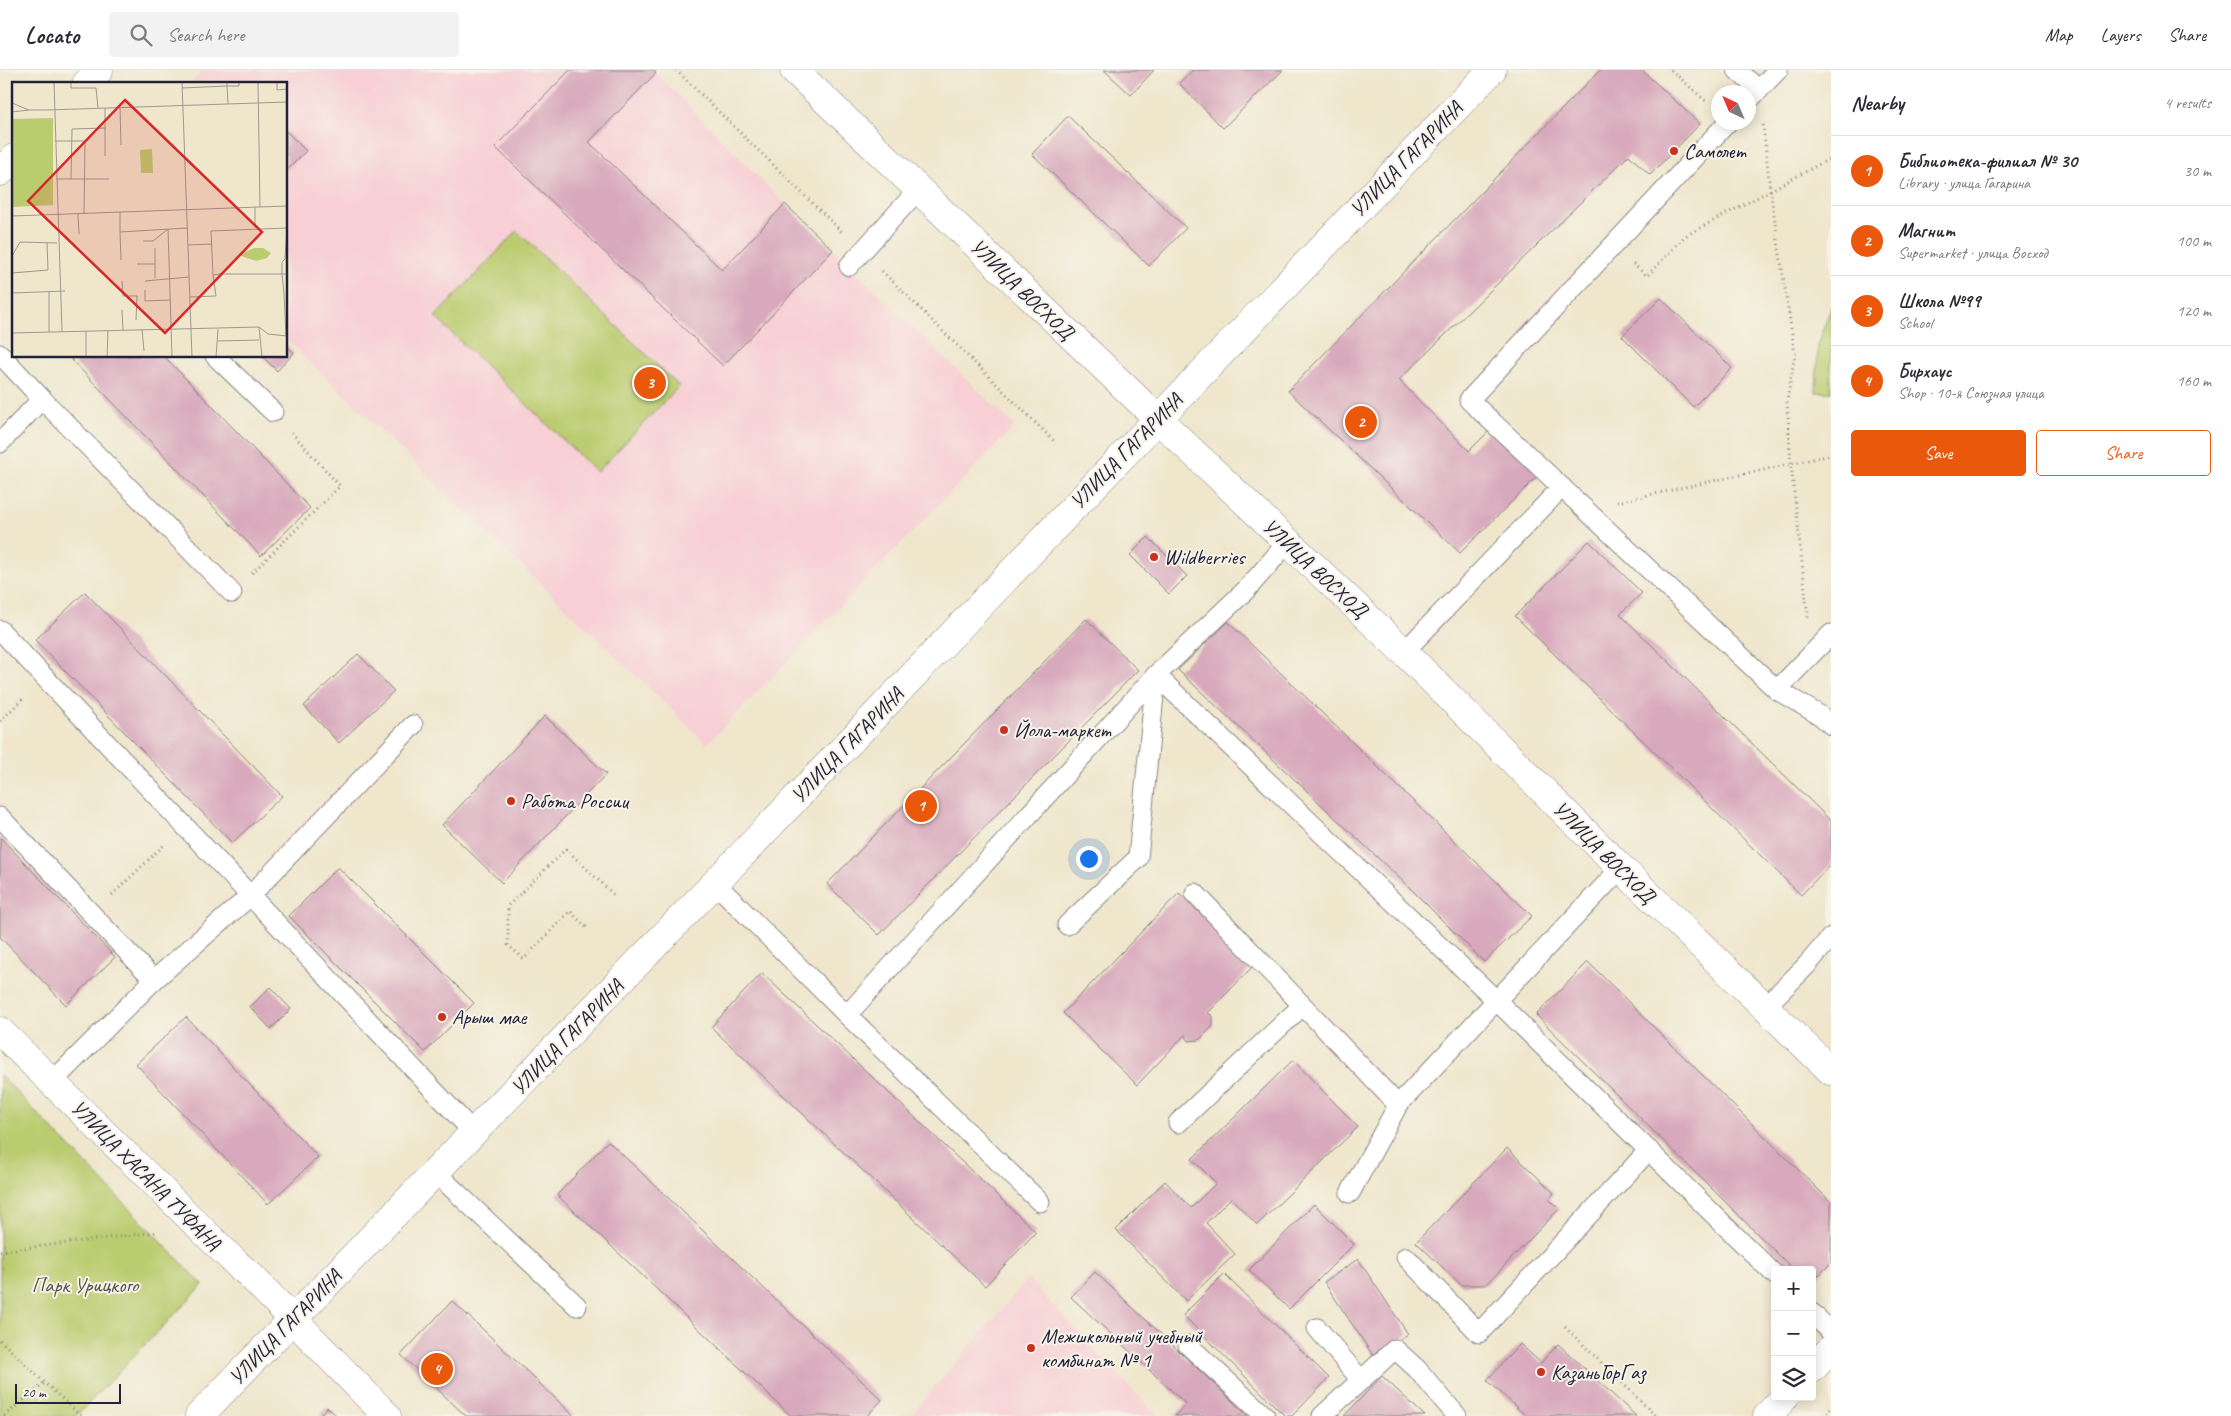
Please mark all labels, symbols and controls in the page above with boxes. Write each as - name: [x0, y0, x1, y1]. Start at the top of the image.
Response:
- search box: [109, 12, 459, 57]
- text: Locato: [25, 20, 79, 50]
- icon: search: [127, 21, 155, 49]
- text: Search here: [167, 23, 245, 47]
- text: Map: [2045, 24, 2073, 46]
- text: Layers: [2101, 24, 2140, 46]
- text: Share: [2168, 24, 2206, 46]
- inset map: [12, 82, 288, 358]
- north arrow: [1711, 85, 1756, 130]
- text: Nearby: [1851, 90, 1904, 116]
- text: 4 results: [2164, 93, 2211, 113]
- street label: УЛИЦА ГАГАРИНА: [1344, 95, 1469, 222]
- place label: Самолет: [1684, 138, 1747, 164]
- marker: Самолет: [1668, 145, 1680, 157]
- text: Библиотека-филиал № 30: [1898, 149, 2077, 173]
- text: 1: [1863, 161, 1871, 181]
- text: 30 m: [2184, 161, 2211, 181]
- text: Library · улица Гагарина: [1898, 173, 2030, 193]
- text: Магнит: [1898, 219, 1955, 243]
- text: 2: [1863, 231, 1871, 251]
- text: 100 m: [2177, 231, 2211, 251]
- street label: УЛИЦА ВОСХОД: [965, 233, 1080, 346]
- text: Supermarket · улица Восход: [1898, 243, 2048, 263]
- text: Школа №99: [1898, 289, 1980, 313]
- text: 3: [1863, 301, 1871, 321]
- text: 120 m: [2177, 301, 2211, 321]
- text: School: [1898, 313, 1932, 333]
- text: Бирхаус: [1898, 359, 1952, 383]
- pin: 3: [634, 364, 666, 402]
- text: 4: [1863, 371, 1871, 391]
- text: 160 m: [2177, 371, 2211, 391]
- text: Shop · 10-я Союзная улица: [1898, 383, 2044, 403]
- street label: УЛИЦА ГАГАРИНА: [1064, 387, 1189, 514]
- pin: 2: [1345, 403, 1377, 441]
- button: Save: [1851, 430, 2026, 476]
- button: Share: [2036, 430, 2211, 476]
- street label: УЛИЦА ВОСХОД: [1257, 513, 1374, 624]
- place label: Wildberries: [1164, 544, 1246, 570]
- marker: Wildberries: [1148, 551, 1160, 563]
- street label: УЛИЦА ГАГАРИНА: [785, 681, 910, 808]
- place label: Йола-маркет: [1014, 717, 1112, 743]
- marker: Йола-маркет: [998, 724, 1010, 736]
- pin: 1: [905, 787, 937, 825]
- place label: Работа России: [521, 788, 631, 814]
- marker: Работа России: [505, 795, 517, 807]
- street label: УЛИЦА ВОСХОД: [1547, 795, 1661, 909]
- your location: [1076, 846, 1102, 872]
- street label: УЛИЦА ГАГАРИНА: [505, 973, 630, 1100]
- place label: Арыш мае: [452, 1004, 528, 1030]
- marker: Арыш мае: [436, 1011, 448, 1023]
- street label: УЛИЦА ХАСАНА ТУФАНА: [65, 1094, 227, 1256]
- street label: УЛИЦА ГАГАРИНА: [223, 1263, 348, 1390]
- map controls: [1771, 1266, 1816, 1401]
- button: +: [1771, 1266, 1816, 1311]
- park label: Парк Урицкого: [32, 1272, 140, 1298]
- button: −: [1771, 1311, 1816, 1356]
- place label: Межшкольный учебный комбинат № 1: [1041, 1323, 1203, 1373]
- marker: Межшкольный учебный комбинат № 1: [1025, 1342, 1037, 1354]
- pin: 4: [421, 1350, 453, 1388]
- button: layers: [1771, 1356, 1816, 1401]
- place label: КазаньГорГаз: [1551, 1359, 1647, 1386]
- marker: КазаньГорГаз: [1535, 1366, 1547, 1378]
- scale bar: [15, 1381, 121, 1404]
- text: 20 m: [22, 1384, 46, 1401]

